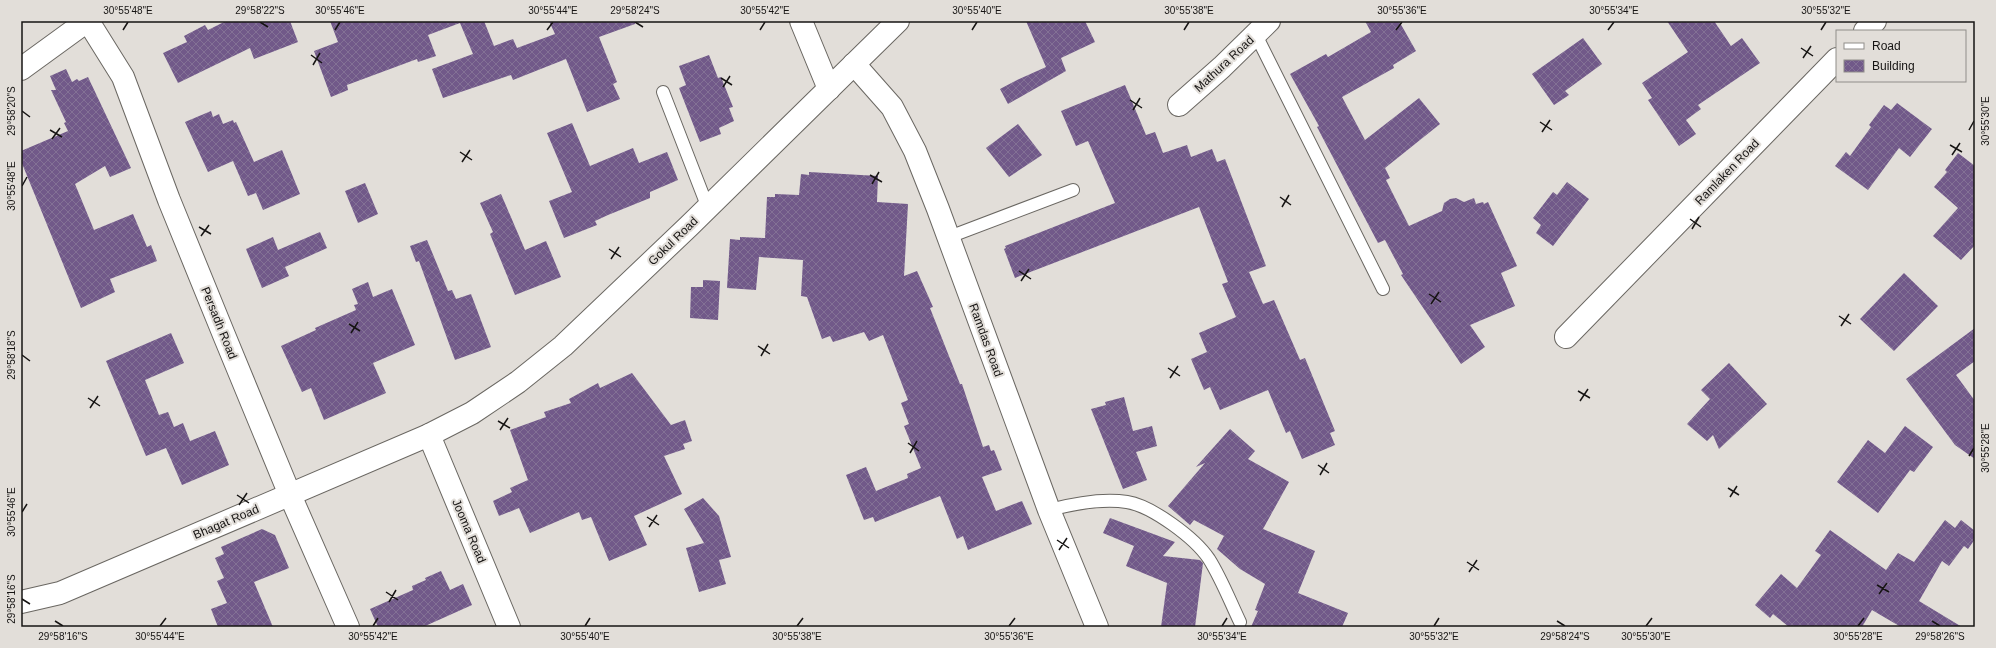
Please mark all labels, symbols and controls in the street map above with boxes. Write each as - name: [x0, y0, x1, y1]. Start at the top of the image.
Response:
- text: 30°55'48"E: [103, 5, 153, 16]
- text: 29°58'22"S: [235, 5, 285, 16]
- text: 30°55'46"E: [315, 5, 365, 16]
- text: 30°55'44"E: [528, 5, 578, 16]
- text: 29°58'24"S: [610, 5, 660, 16]
- text: 30°55'42"E: [740, 5, 790, 16]
- text: 30°55'40"E: [952, 5, 1002, 16]
- text: 30°55'38"E: [1164, 5, 1214, 16]
- text: 30°55'36"E: [1377, 5, 1427, 16]
- text: 30°55'34"E: [1589, 5, 1639, 16]
- text: 30°55'32"E: [1801, 5, 1851, 16]
- legend: [1836, 30, 1966, 82]
- street label: Mathura Road: [1191, 33, 1257, 95]
- text: Road: [1872, 39, 1901, 53]
- text: Building: [1872, 59, 1915, 73]
- text: 29°58'20"S: [6, 86, 17, 136]
- text: 30°55'30"E: [1980, 96, 1991, 146]
- street label: Ramlaken Road: [1692, 136, 1762, 208]
- text: 30°55'48"E: [6, 161, 17, 211]
- street label: Gokul Road: [645, 214, 701, 268]
- street label: Persadh Road: [198, 285, 240, 361]
- street label: Ramdas Road: [966, 302, 1006, 378]
- text: 29°58'18"S: [6, 330, 17, 380]
- text: 30°55'28"E: [1980, 423, 1991, 473]
- text: 30°55'46"E: [6, 487, 17, 537]
- street label: Jooma Road: [449, 497, 489, 565]
- street label: Bhagat Road: [191, 502, 261, 542]
- text: 29°58'16"S: [6, 574, 17, 624]
- text: 29°58'16"S: [38, 631, 88, 642]
- text: 30°55'44"E: [135, 631, 185, 642]
- text: 30°55'42"E: [348, 631, 398, 642]
- text: 30°55'40"E: [560, 631, 610, 642]
- text: 30°55'38"E: [772, 631, 822, 642]
- text: 30°55'36"E: [984, 631, 1034, 642]
- text: 30°55'34"E: [1197, 631, 1247, 642]
- text: 30°55'32"E: [1409, 631, 1459, 642]
- text: 29°58'24"S: [1540, 631, 1590, 642]
- text: 30°55'30"E: [1621, 631, 1671, 642]
- text: 30°55'28"E: [1833, 631, 1883, 642]
- text: 29°58'26"S: [1915, 631, 1965, 642]

